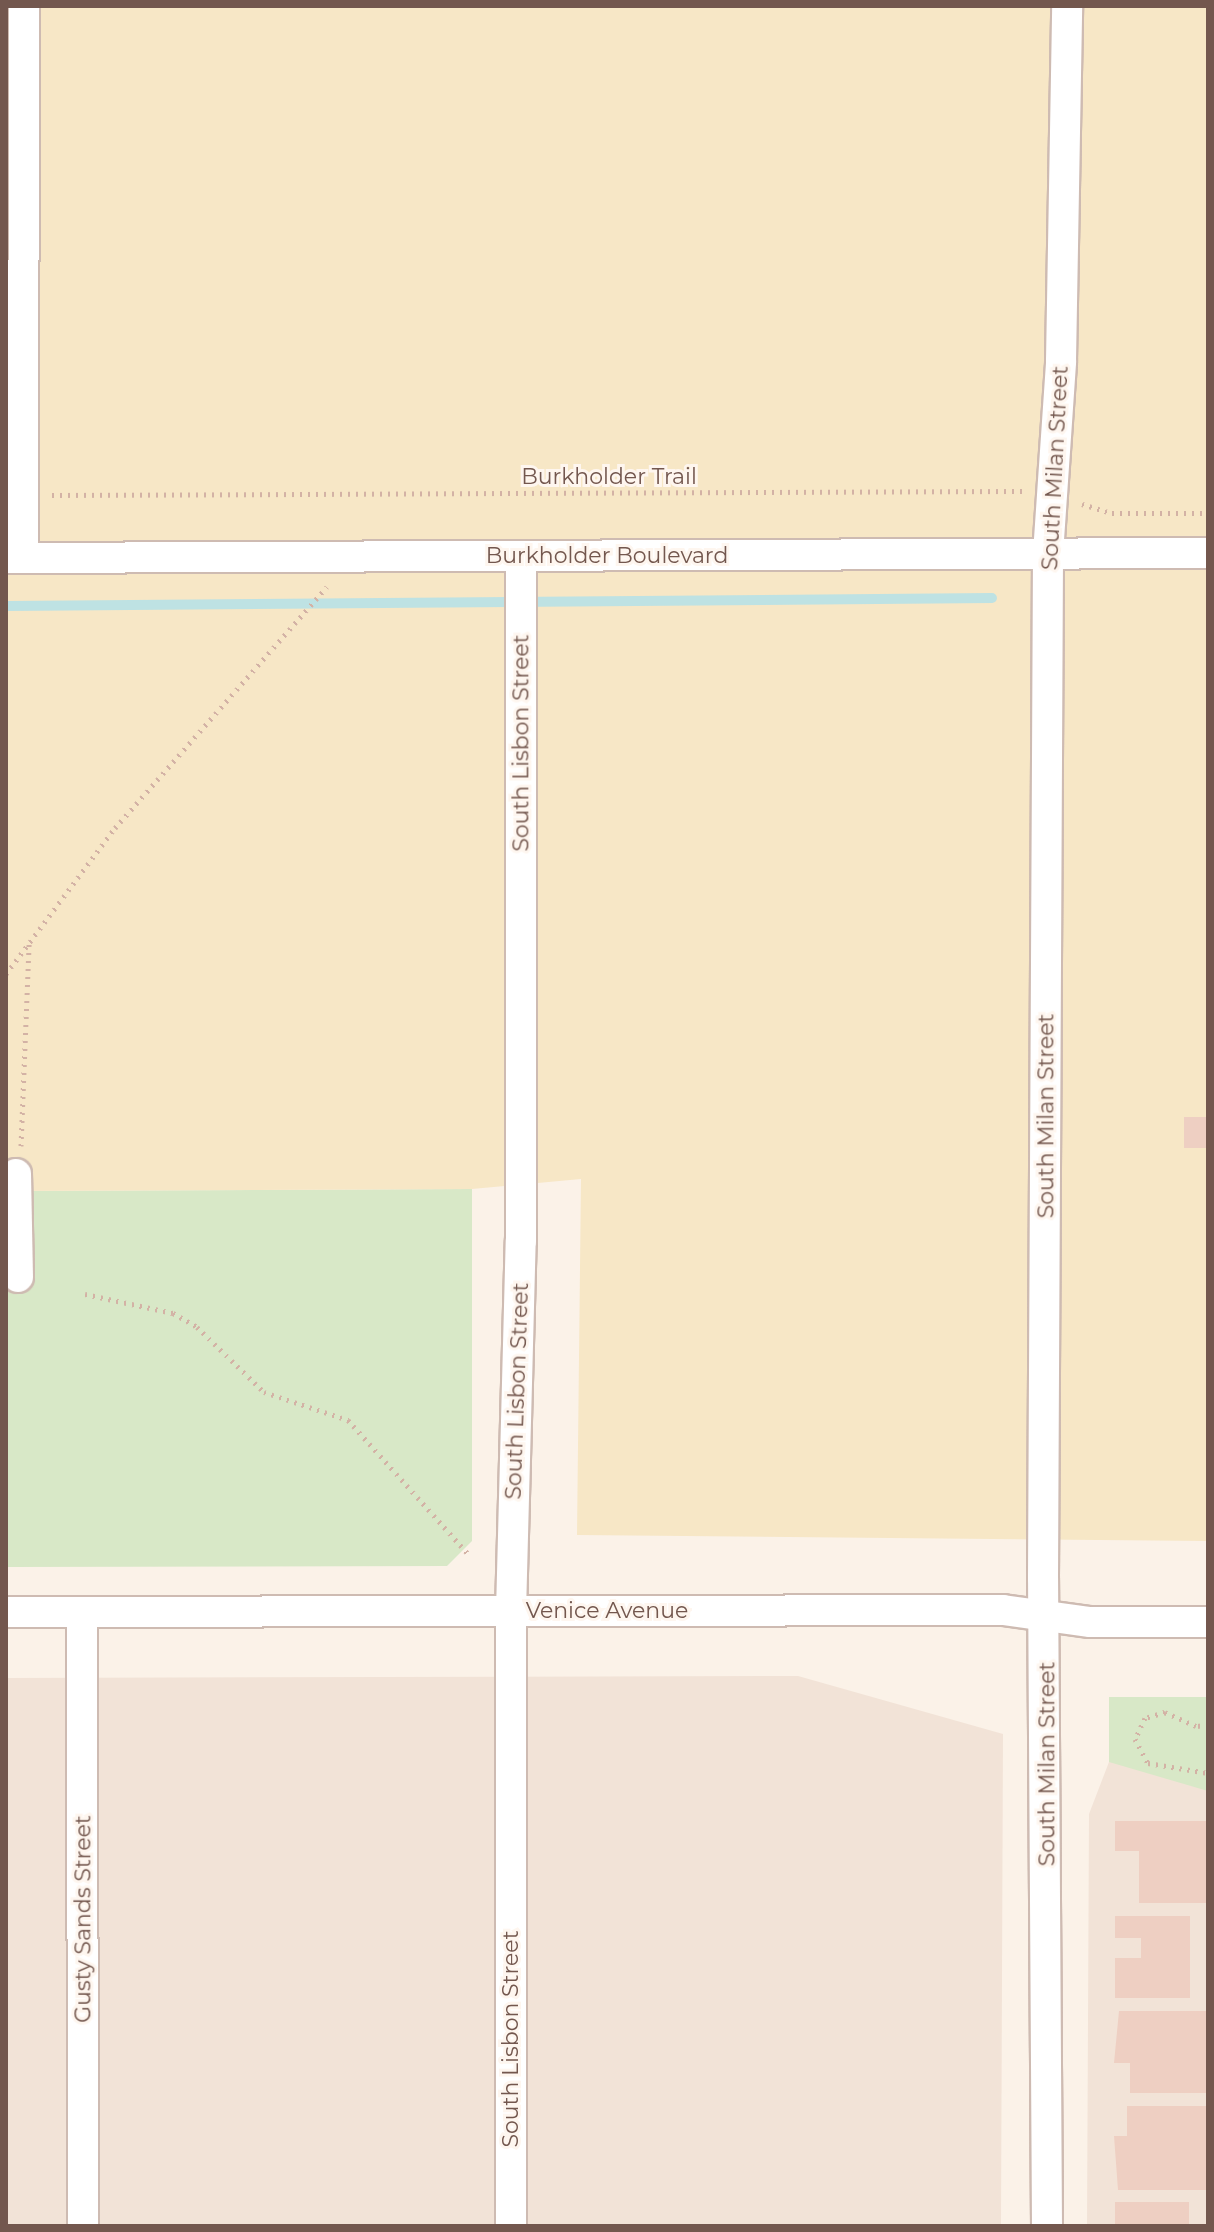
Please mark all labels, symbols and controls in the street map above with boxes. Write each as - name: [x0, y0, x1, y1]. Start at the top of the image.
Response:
- street label: South Milan Street: [1036, 365, 1074, 571]
- street label: Burkholder Trail: [521, 464, 697, 490]
- street label: Burkholder Boulevard: [486, 543, 728, 569]
- street label: South Lisbon Street: [508, 634, 534, 852]
- street label: South Milan Street: [1033, 1014, 1059, 1218]
- street label: South Lisbon Street: [500, 1282, 534, 1500]
- street label: Venice Avenue: [526, 1598, 688, 1624]
- street label: South Milan Street: [1034, 1662, 1060, 1866]
- street label: Gusty Sands Street: [70, 1815, 96, 2023]
- street label: South Lisbon Street: [498, 1930, 524, 2148]

